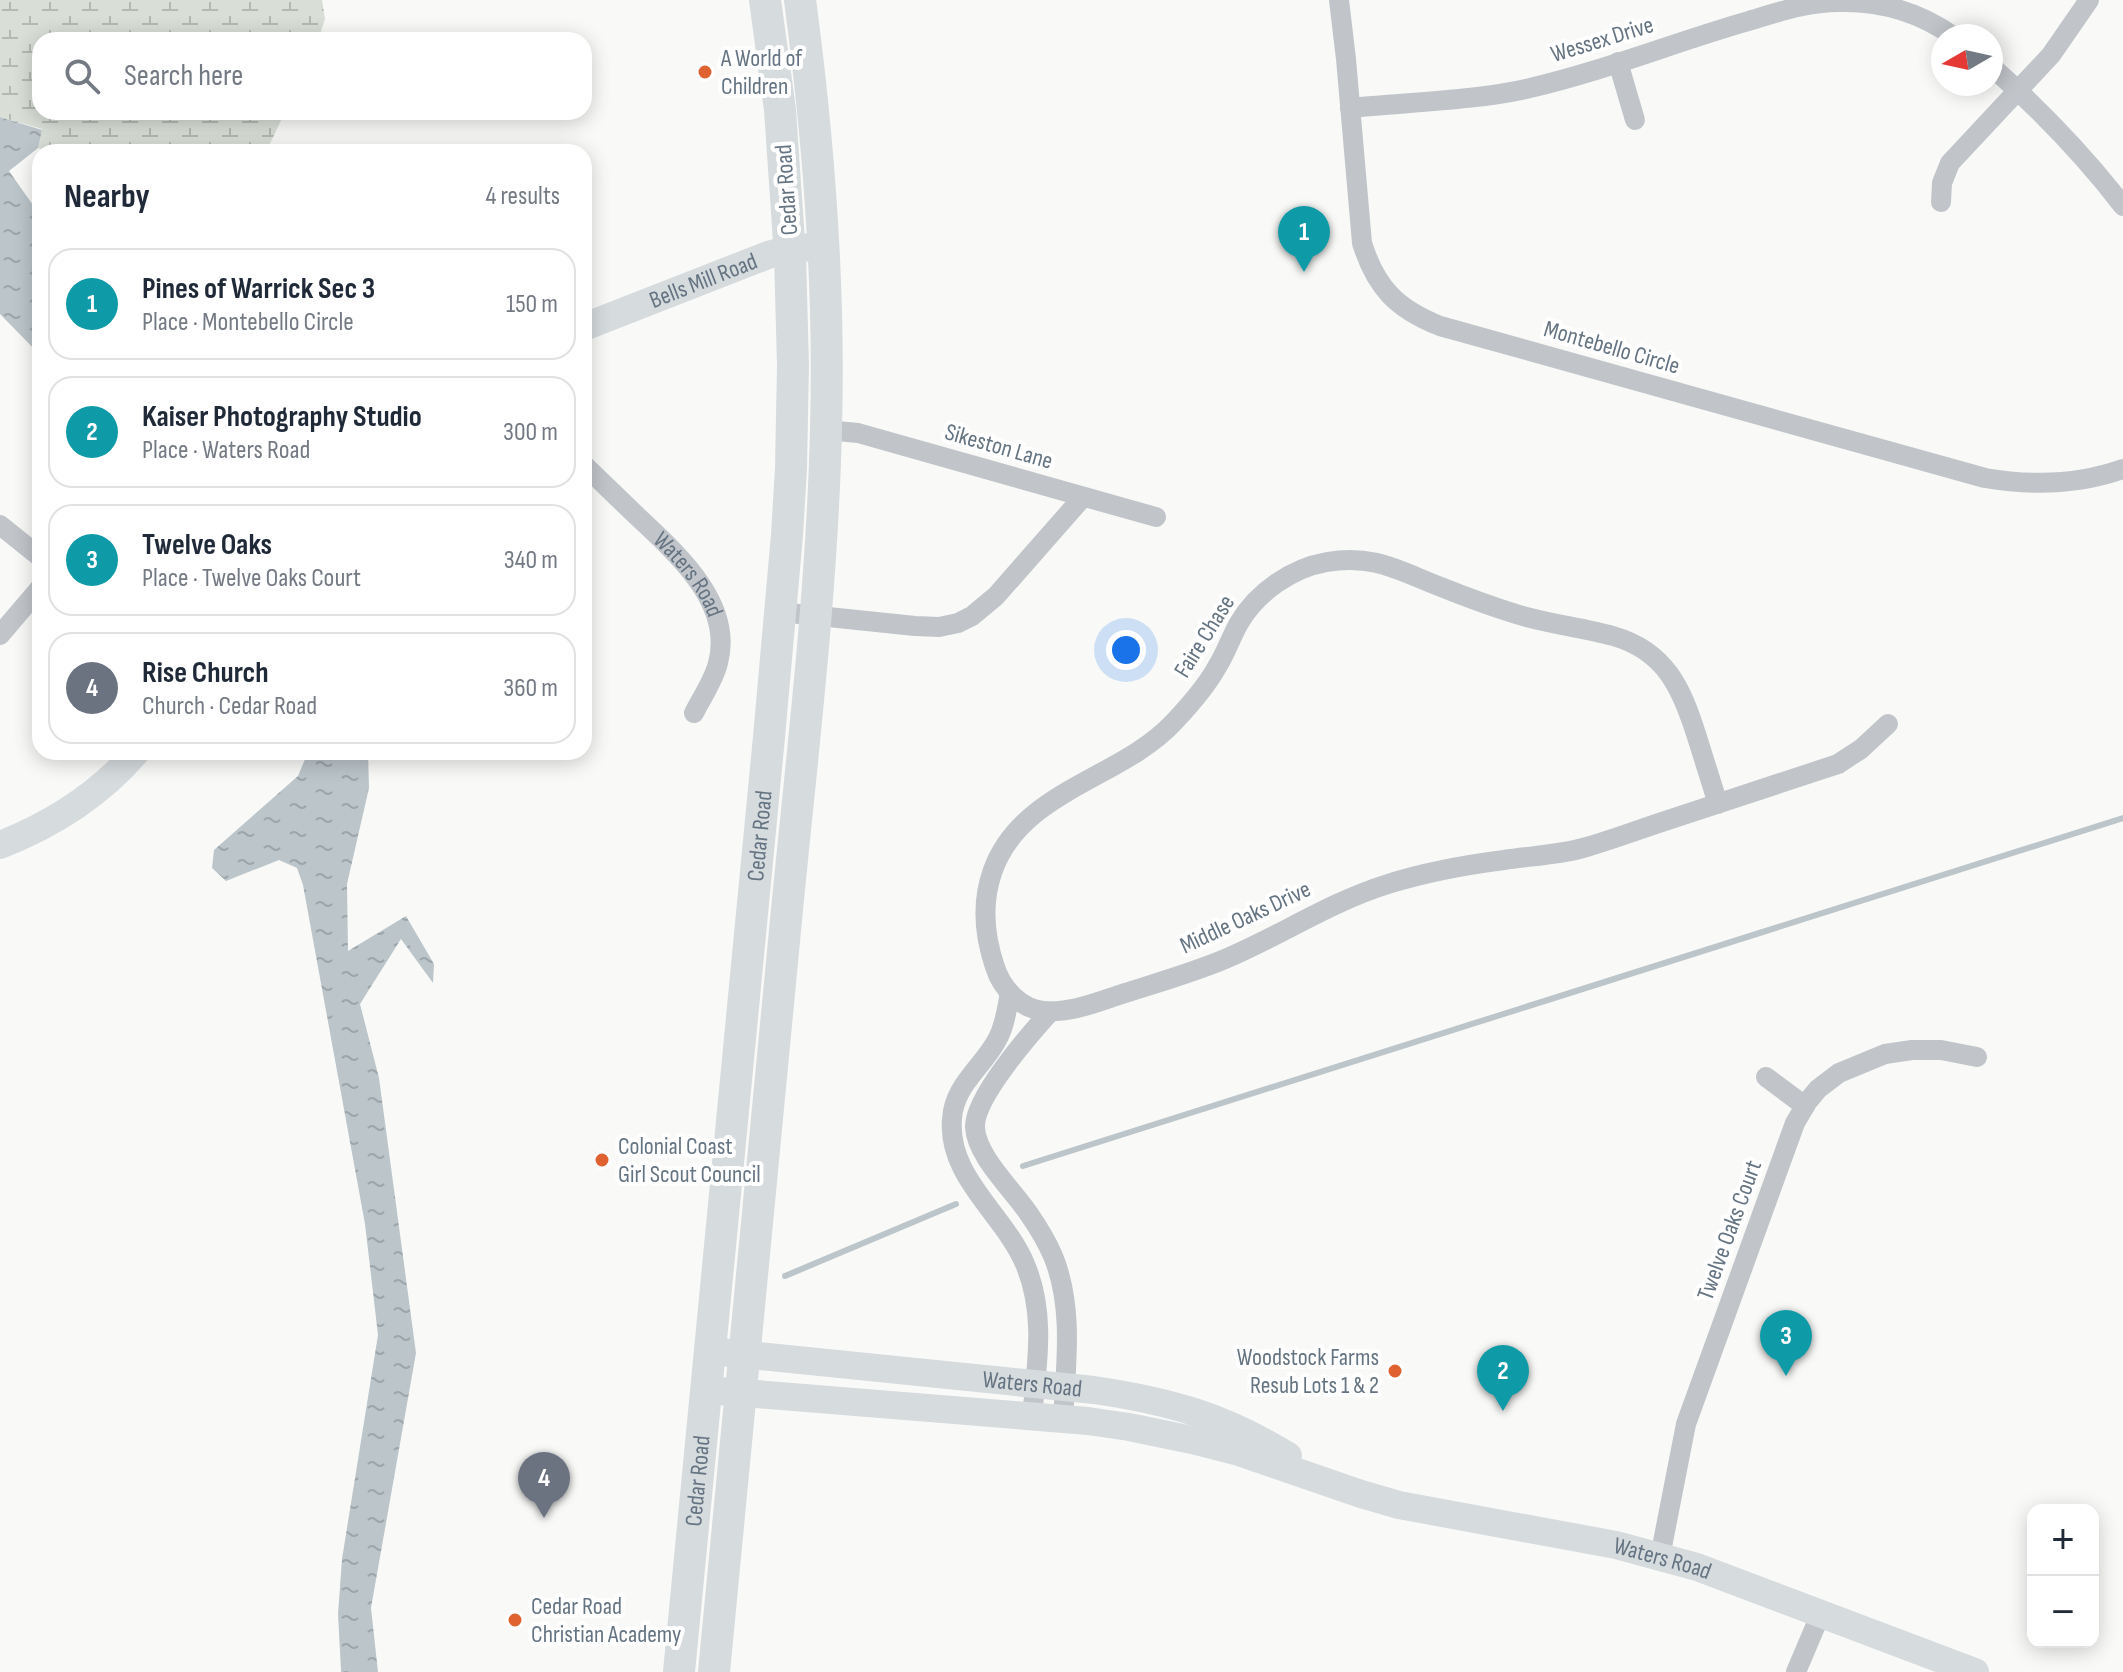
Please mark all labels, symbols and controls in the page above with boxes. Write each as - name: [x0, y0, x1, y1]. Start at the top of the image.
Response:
- street label: Wessex Drive: [1547, 10, 1657, 69]
- north arrow: [1931, 24, 2003, 96]
- search box: [32, 32, 592, 120]
- place label: A World of Children: [720, 44, 803, 101]
- icon: search: [60, 54, 104, 98]
- text: Search here: [124, 58, 243, 94]
- marker: A World of Children: [696, 63, 714, 81]
- street label: Cedar Road: [769, 144, 804, 236]
- text: Nearby: [64, 176, 150, 217]
- text: 4 results: [485, 181, 560, 212]
- pin: 1: [1278, 206, 1330, 272]
- street label: Bells Mill Road: [645, 247, 761, 315]
- text: Pines of Warrick Sec 3: [142, 271, 375, 307]
- text: 1: [87, 289, 97, 320]
- text: 150 m: [506, 289, 558, 320]
- text: Place · Montebello Circle: [142, 307, 354, 338]
- street label: Montebello Circle: [1541, 314, 1683, 381]
- text: Kaiser Photography Studio: [142, 399, 422, 435]
- text: 2: [86, 417, 98, 448]
- text: 300 m: [503, 417, 558, 448]
- street label: Sikeston Lane: [942, 417, 1056, 476]
- text: Place · Waters Road: [142, 435, 310, 466]
- street label: Waters Road: [647, 525, 729, 621]
- text: Twelve Oaks: [142, 527, 272, 563]
- text: 3: [86, 545, 98, 576]
- text: 340 m: [504, 545, 558, 576]
- text: Place · Twelve Oaks Court: [142, 563, 361, 594]
- street label: Faire Chase: [1168, 590, 1241, 683]
- your location: [1106, 630, 1146, 670]
- text: Rise Church: [142, 655, 269, 691]
- text: 4: [86, 673, 98, 704]
- text: 360 m: [503, 673, 558, 704]
- text: Church · Cedar Road: [142, 691, 317, 722]
- street label: Cedar Road: [741, 789, 779, 883]
- street label: Middle Oaks Drive: [1175, 875, 1315, 960]
- place label: Colonial Coast Girl Scout Council: [618, 1132, 761, 1189]
- marker: Colonial Coast Girl Scout Council: [593, 1151, 611, 1169]
- street label: Twelve Oaks Court: [1691, 1156, 1768, 1304]
- pin: 3: [1760, 1310, 1812, 1376]
- place label: Woodstock Farms Resub Lots 1 & 2: [1237, 1343, 1379, 1400]
- pin: 2: [1477, 1345, 1529, 1411]
- marker: Woodstock Farms Resub Lots 1 & 2: [1386, 1362, 1404, 1380]
- street label: Waters Road: [981, 1365, 1084, 1404]
- street label: Cedar Road: [679, 1434, 717, 1528]
- pin: 4: [518, 1452, 570, 1518]
- map controls: [2027, 1504, 2099, 1648]
- button: +: [2027, 1504, 2099, 1576]
- street label: Waters Road: [1610, 1531, 1715, 1586]
- button: −: [2027, 1576, 2099, 1648]
- place label: Cedar Road Christian Academy: [531, 1592, 681, 1649]
- marker: Cedar Road Christian Academy: [506, 1611, 524, 1629]

